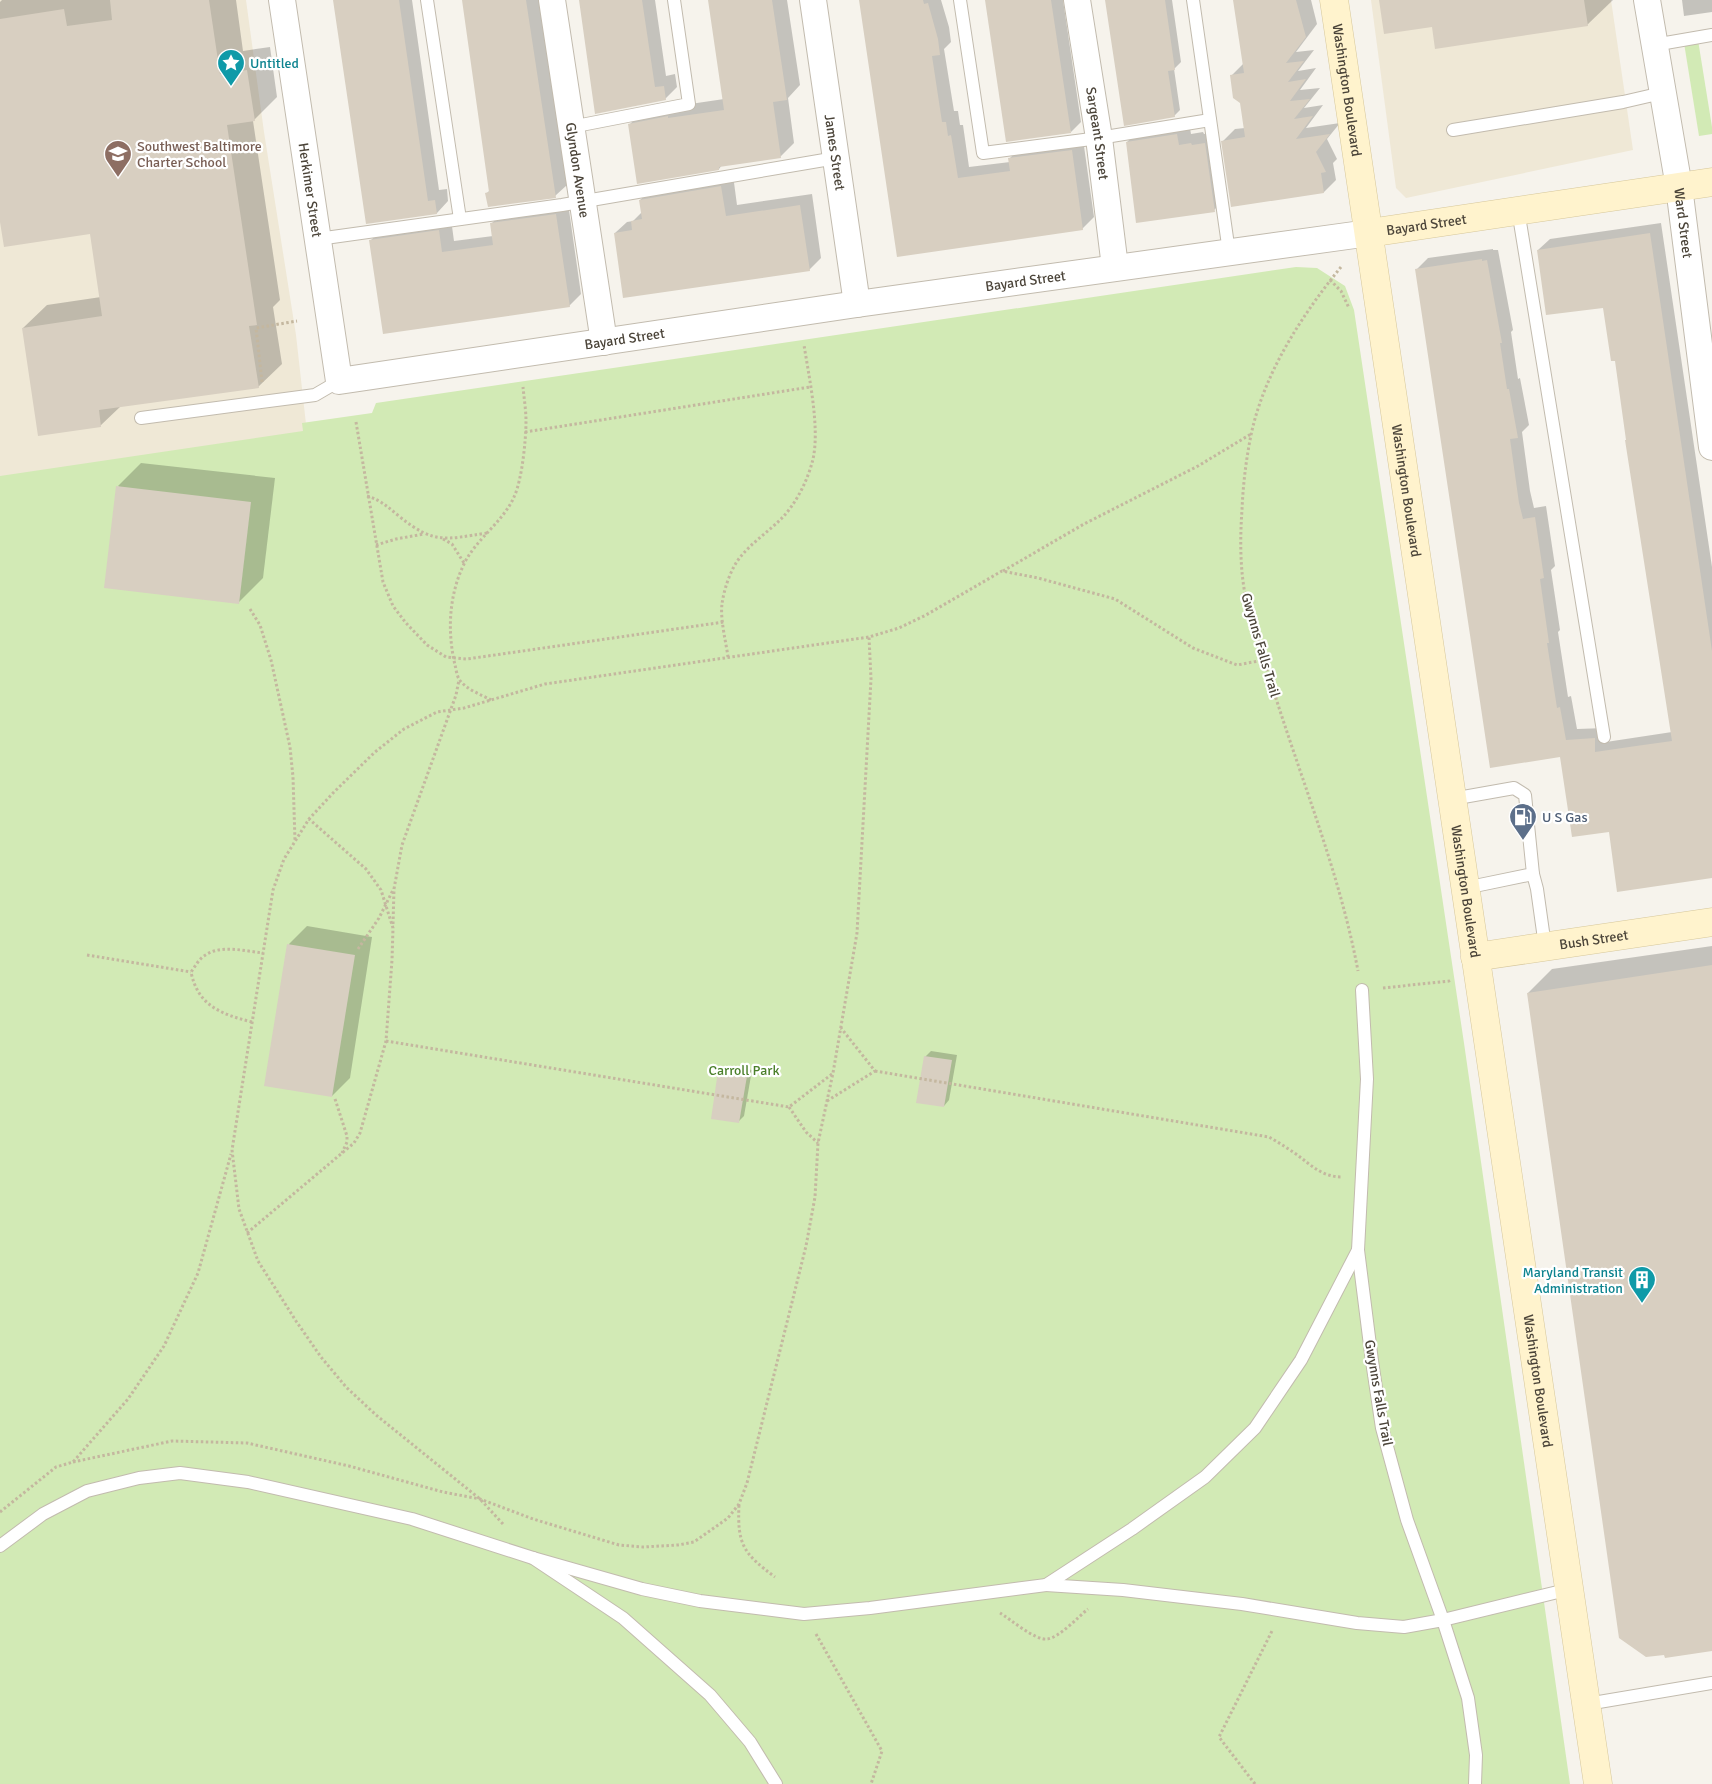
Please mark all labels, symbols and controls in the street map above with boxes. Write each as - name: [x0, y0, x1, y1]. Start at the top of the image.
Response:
- street label: Washington Boulevard: [1329, 23, 1365, 158]
- place icon: Untitled: [216, 48, 246, 87]
- place label: Untitled: [250, 55, 299, 72]
- street label: Sargeant Street: [1082, 86, 1112, 181]
- street label: James Street: [821, 113, 849, 192]
- street label: Glyndon Avenue: [562, 121, 593, 219]
- place label: Southwest Baltimore Charter School: [137, 138, 262, 171]
- school or university icon: Southwest Baltimore Charter School: [103, 139, 133, 178]
- street label: Herkimer Street: [294, 142, 325, 238]
- street label: Ward Street: [1670, 187, 1696, 259]
- street label: Bayard Street: [1385, 211, 1468, 239]
- street label: Bayard Street: [984, 267, 1067, 295]
- street label: Bayard Street: [583, 325, 666, 353]
- street label: Washington Boulevard: [1388, 423, 1424, 558]
- street label: Gwynns Falls Trail: [1238, 591, 1284, 699]
- fuel station icon: U S Gas: [1508, 802, 1538, 841]
- place label: U S Gas: [1542, 809, 1588, 826]
- street label: Washington Boulevard: [1447, 824, 1484, 959]
- street label: Bush Street: [1558, 926, 1630, 953]
- park label: Carroll Park: [709, 1062, 779, 1079]
- place label: Maryland Transit Administration: [1522, 1264, 1623, 1297]
- building icon: Maryland Transit Administration: [1627, 1265, 1657, 1304]
- street label: Washington Boulevard: [1520, 1313, 1556, 1449]
- street label: Gwynns Falls Trail: [1361, 1339, 1396, 1448]

